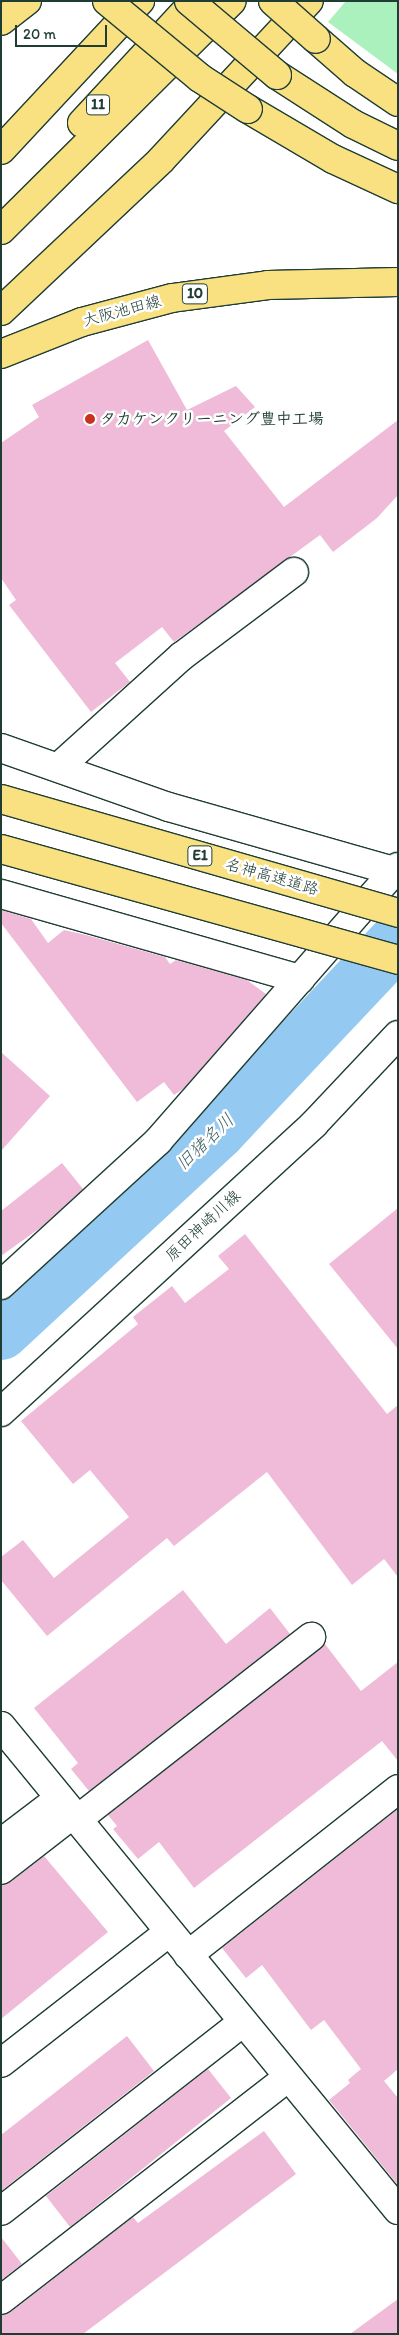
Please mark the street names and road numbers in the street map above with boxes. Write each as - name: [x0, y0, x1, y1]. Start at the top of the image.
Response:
- road number: 11: [86, 92, 110, 118]
- road number: 10: [181, 282, 209, 306]
- street label: 大阪池田線: [81, 291, 163, 331]
- road number: E1: [186, 844, 214, 868]
- street label: 名神高速道路: [223, 855, 321, 899]
- street label: 原田神崎川線: [161, 1186, 245, 1266]

